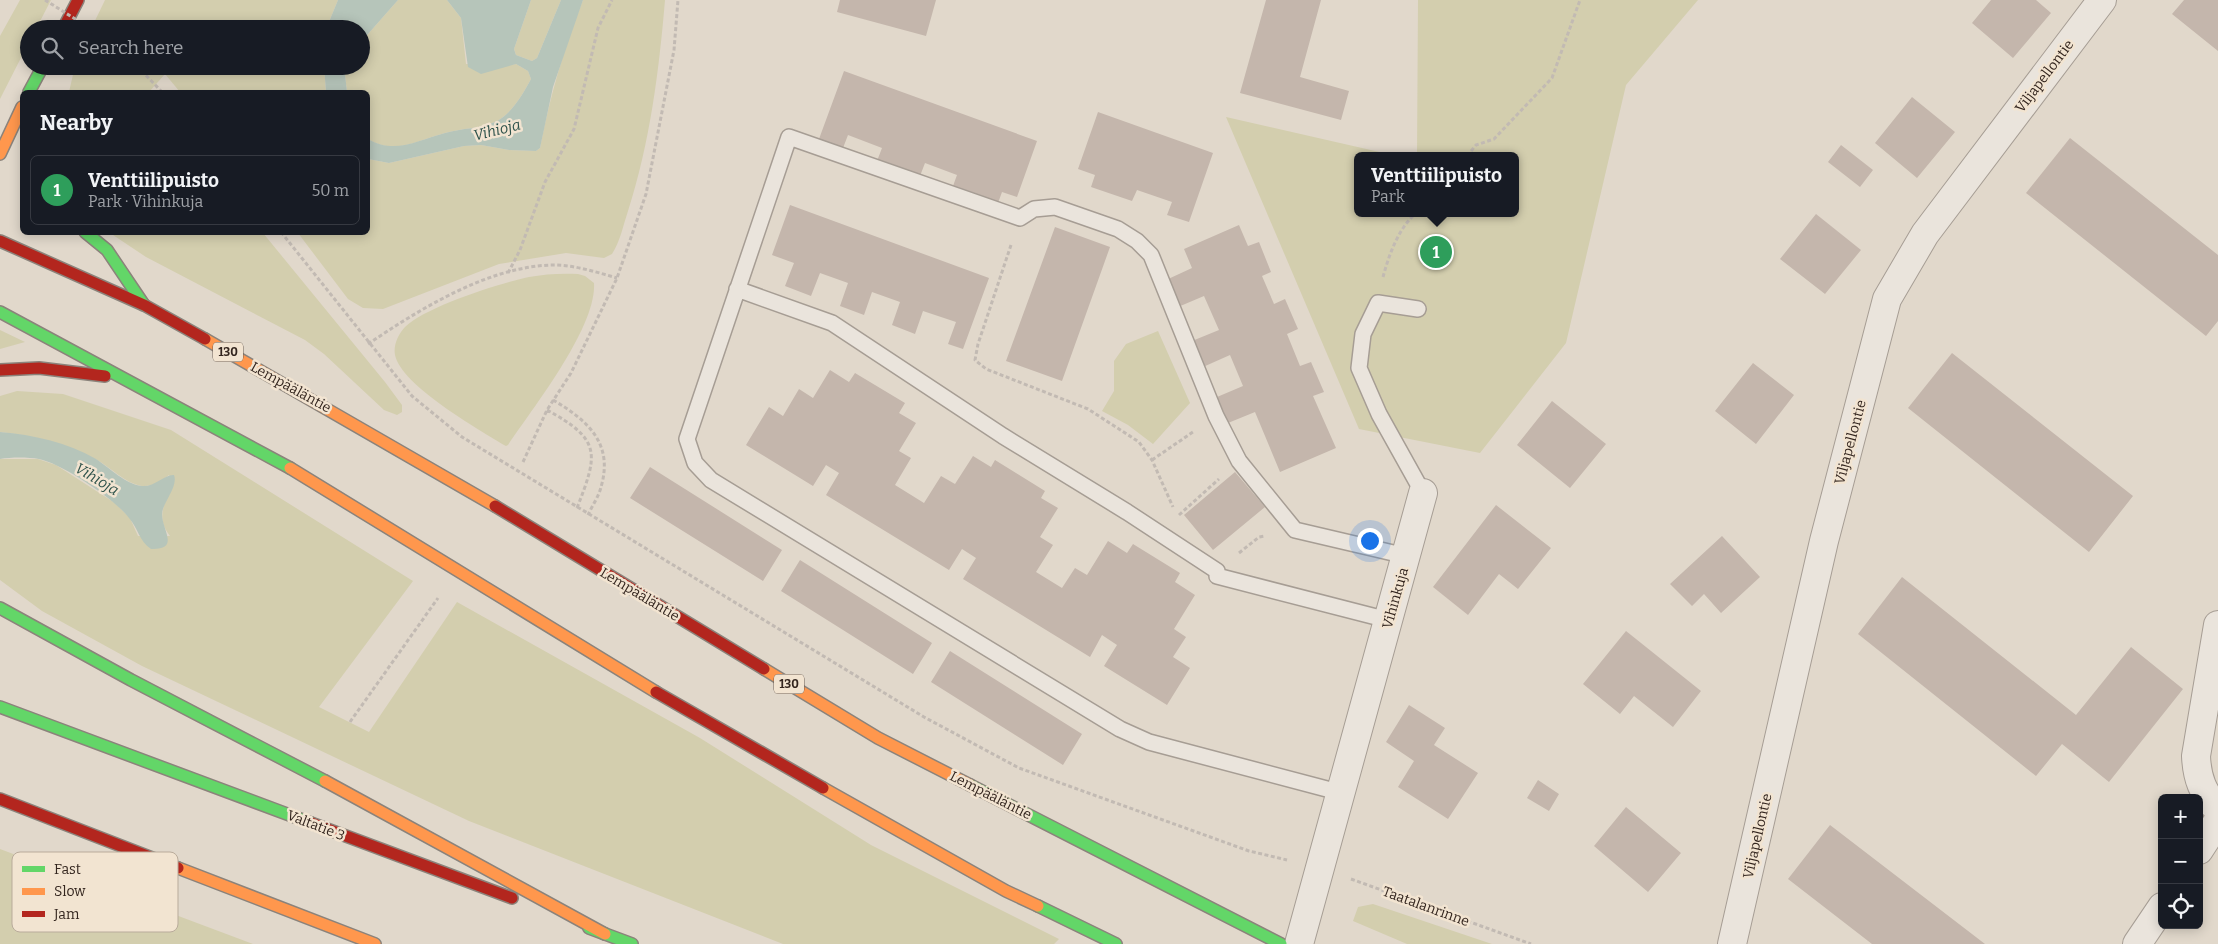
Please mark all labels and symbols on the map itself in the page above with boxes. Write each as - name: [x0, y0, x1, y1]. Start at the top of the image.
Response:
- street label: Viljapellontie: [2012, 37, 2077, 116]
- water label: Vihioja: [471, 115, 523, 145]
- pin: 1: [1420, 233, 1452, 271]
- road number: 130: [213, 342, 243, 362]
- street label: Lempääläntie: [247, 358, 334, 417]
- street label: Viljapellontie: [1831, 398, 1870, 486]
- water label: Vihioja: [72, 459, 122, 499]
- your location: [1357, 528, 1383, 554]
- street label: Lempääläntie: [597, 564, 682, 625]
- street label: Vihinkuja: [1379, 565, 1412, 631]
- road number: 130: [774, 674, 804, 694]
- street label: Lempääläntie: [947, 768, 1035, 823]
- street label: Viljapellontie: [1739, 792, 1776, 880]
- street label: Valtatie 3: [285, 807, 347, 844]
- legend: [12, 852, 178, 932]
- text: Fast: [54, 861, 81, 878]
- text: Slow: [54, 883, 86, 900]
- street label: Taatalanrinne: [1380, 883, 1472, 930]
- text: Jam: [53, 906, 80, 923]

